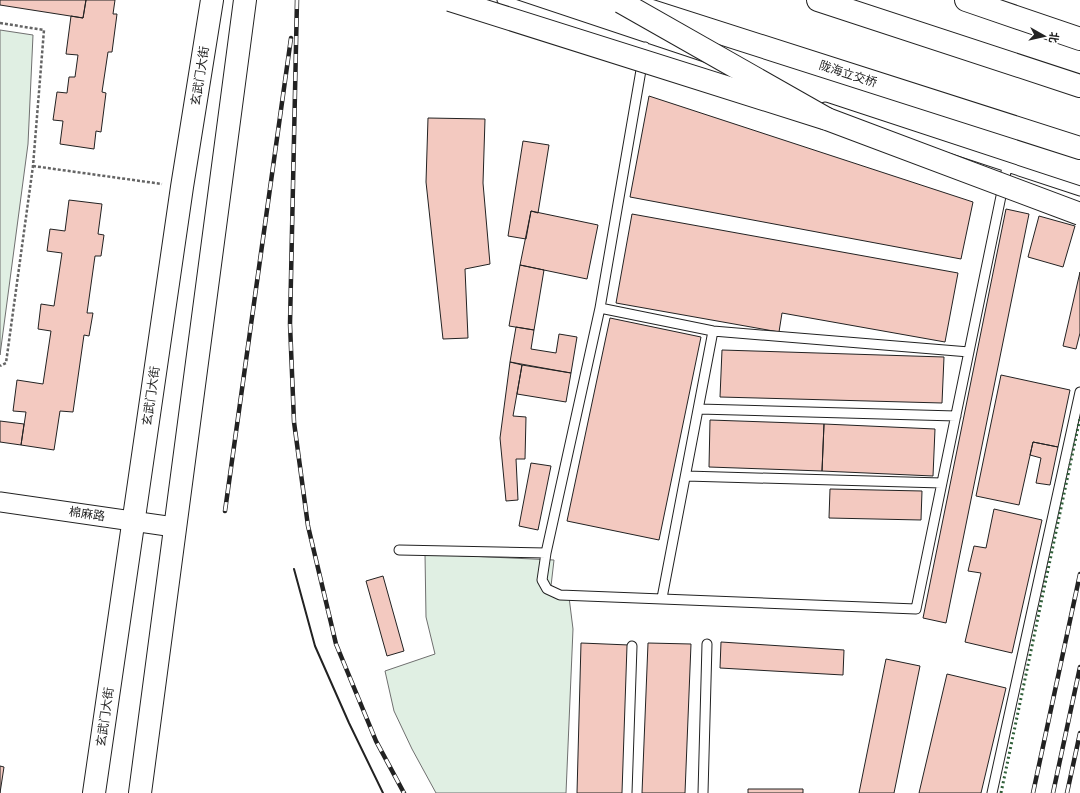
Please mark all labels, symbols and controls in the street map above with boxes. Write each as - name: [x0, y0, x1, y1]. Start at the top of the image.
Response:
- north arrow: [1024, 16, 1064, 56]
- text: 北: [1047, 31, 1062, 44]
- street label: 玄武门大街: [187, 45, 211, 107]
- street label: 陇海立交桥: [818, 57, 879, 89]
- street label: 玄武门大街: [139, 365, 161, 427]
- street label: 棉麻路: [68, 504, 106, 522]
- street label: 玄武门大街: [93, 686, 115, 748]

